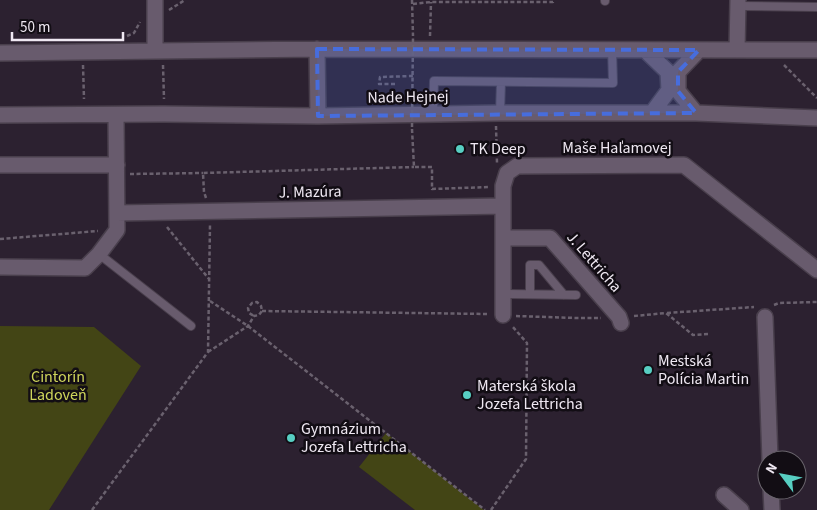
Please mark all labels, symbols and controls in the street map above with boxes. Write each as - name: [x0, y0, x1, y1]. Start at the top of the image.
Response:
- scale bar: [12, 10, 124, 42]
- text: 50 m: [20, 17, 50, 38]
- street label: Nade Hejnej: [367, 85, 449, 109]
- street label: Maše Haľamovej: [562, 137, 672, 159]
- place label: TK Deep: [470, 138, 526, 160]
- marker: TK Deep: [454, 143, 466, 155]
- street label: J. Mazúra: [278, 180, 342, 204]
- street label: J. Lettricha: [561, 227, 627, 297]
- place label: Mestská Polícia Martin: [658, 350, 749, 390]
- marker: Mestská Polícia Martin: [642, 364, 654, 376]
- park label: Cintorín Ľadoveň: [29, 366, 87, 406]
- place label: Materská škola Jozefa Lettricha: [477, 375, 583, 415]
- marker: Materská škola Jozefa Lettricha: [461, 389, 473, 401]
- place label: Gymnázium Jozefa Lettricha: [301, 418, 407, 458]
- marker: Gymnázium Jozefa Lettricha: [285, 432, 297, 444]
- north arrow: [757, 450, 807, 500]
- text: N: [761, 459, 783, 478]

